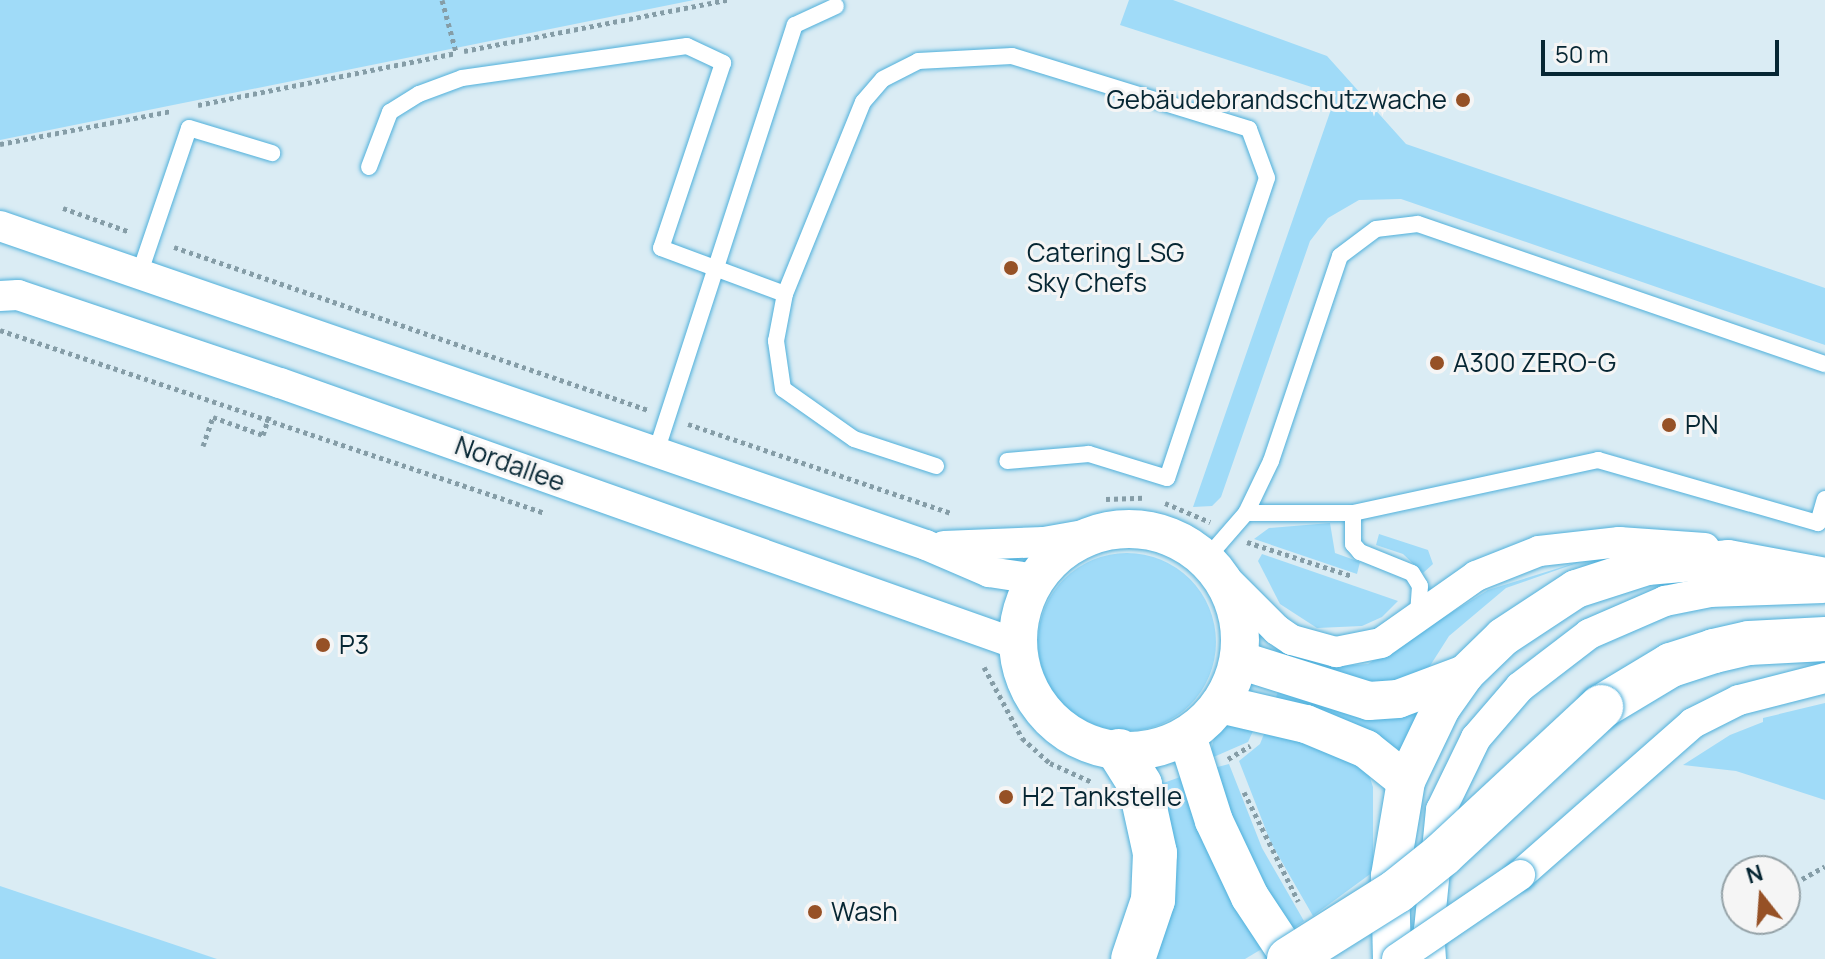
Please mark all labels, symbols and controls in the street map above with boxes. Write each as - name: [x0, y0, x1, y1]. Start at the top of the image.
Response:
- scale bar: [1545, 24, 1783, 74]
- text: 50 m: [1555, 37, 1609, 70]
- place label: Gebäudebrandschutzwache: [1106, 84, 1447, 116]
- marker: Gebäudebrandschutzwache: [1454, 91, 1472, 109]
- place label: Catering LSG Sky Chefs: [1027, 237, 1184, 298]
- marker: Catering LSG Sky Chefs: [1002, 259, 1020, 277]
- place label: A300 ZERO-G: [1453, 347, 1616, 379]
- marker: A300 ZERO-G: [1428, 354, 1446, 372]
- place label: PN: [1685, 409, 1719, 441]
- marker: PN: [1660, 416, 1678, 434]
- street label: Nordallee: [451, 430, 569, 498]
- place label: P3: [339, 629, 369, 661]
- marker: P3: [314, 636, 332, 654]
- place label: H2 Tankstelle: [1022, 781, 1182, 813]
- marker: H2 Tankstelle: [997, 788, 1015, 806]
- north arrow: [1721, 855, 1801, 935]
- text: N: [1743, 857, 1766, 891]
- place label: Wash: [831, 896, 898, 928]
- marker: Wash: [806, 903, 824, 921]

